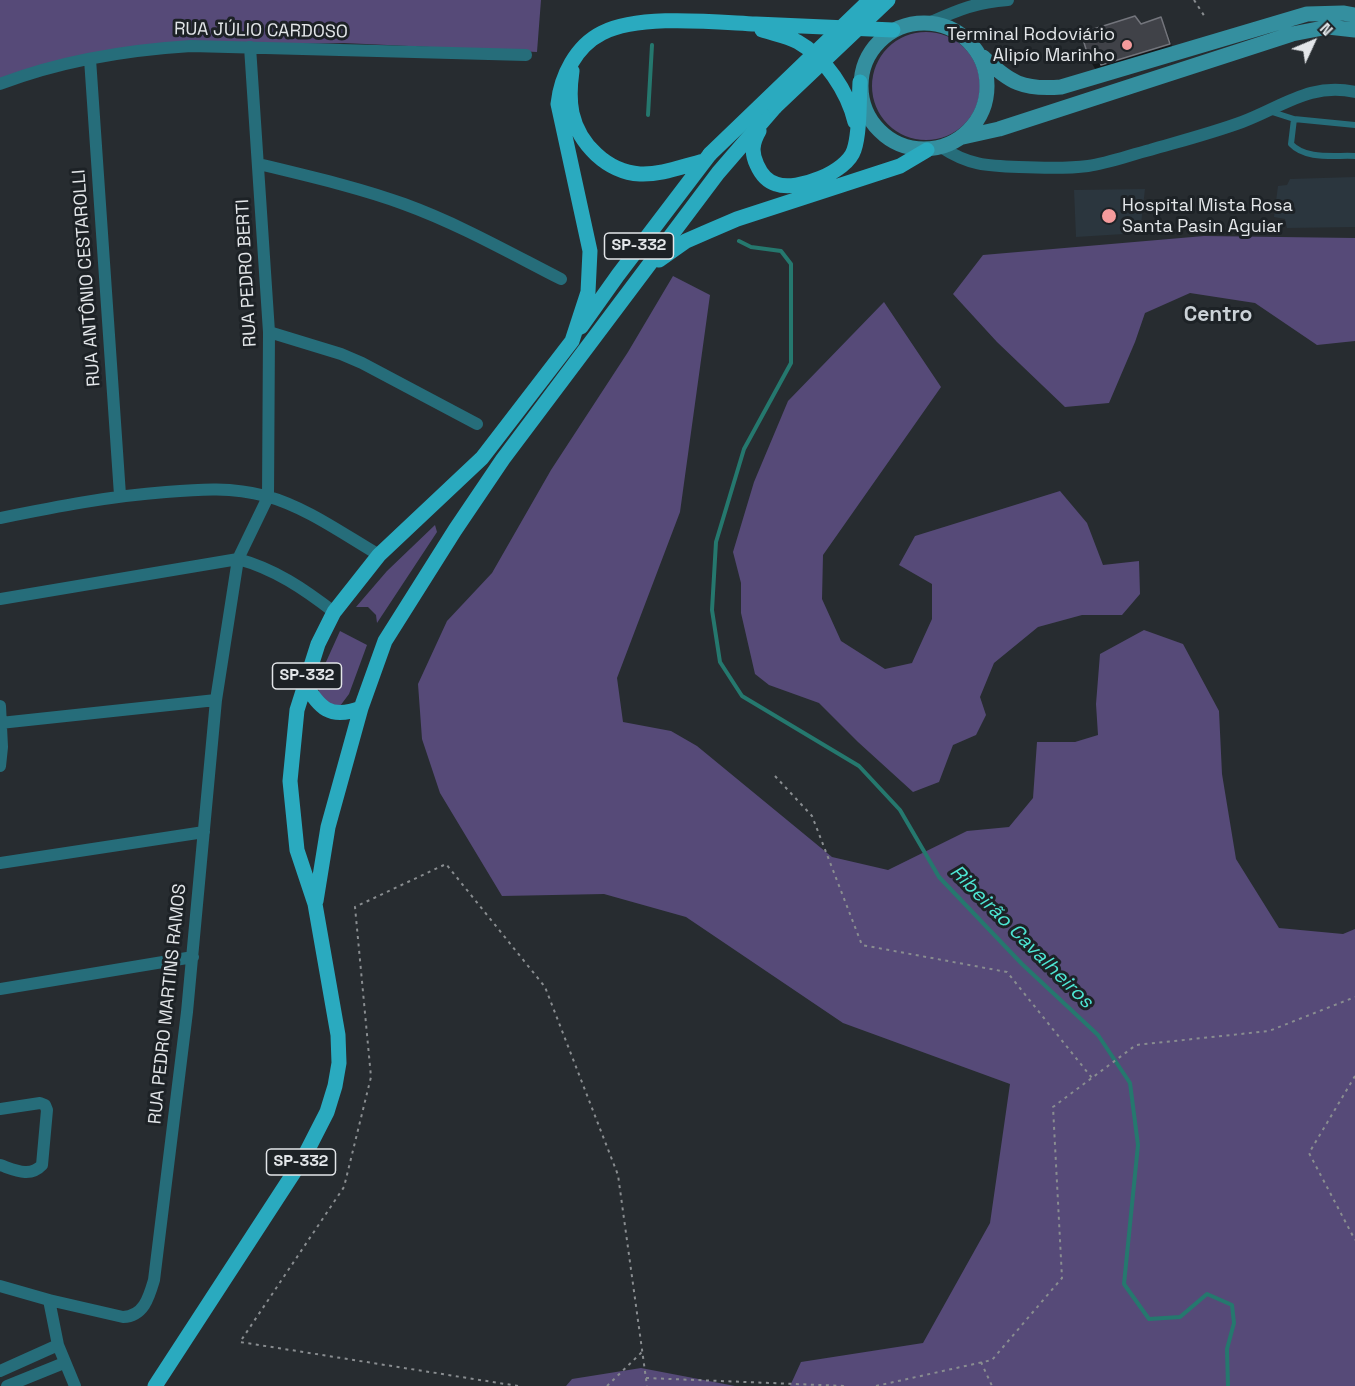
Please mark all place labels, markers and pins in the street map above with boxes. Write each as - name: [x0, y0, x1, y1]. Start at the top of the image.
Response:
- place label: Terminal Rodoviário Alipío Marinho: [947, 24, 1115, 66]
- marker: Terminal Rodoviário Alipío Marinho: [1120, 38, 1134, 52]
- place label: Hospital Mista Rosa Santa Pasin Aguiar: [1122, 195, 1293, 238]
- marker: Hospital Mista Rosa Santa Pasin Aguiar: [1100, 207, 1118, 225]

